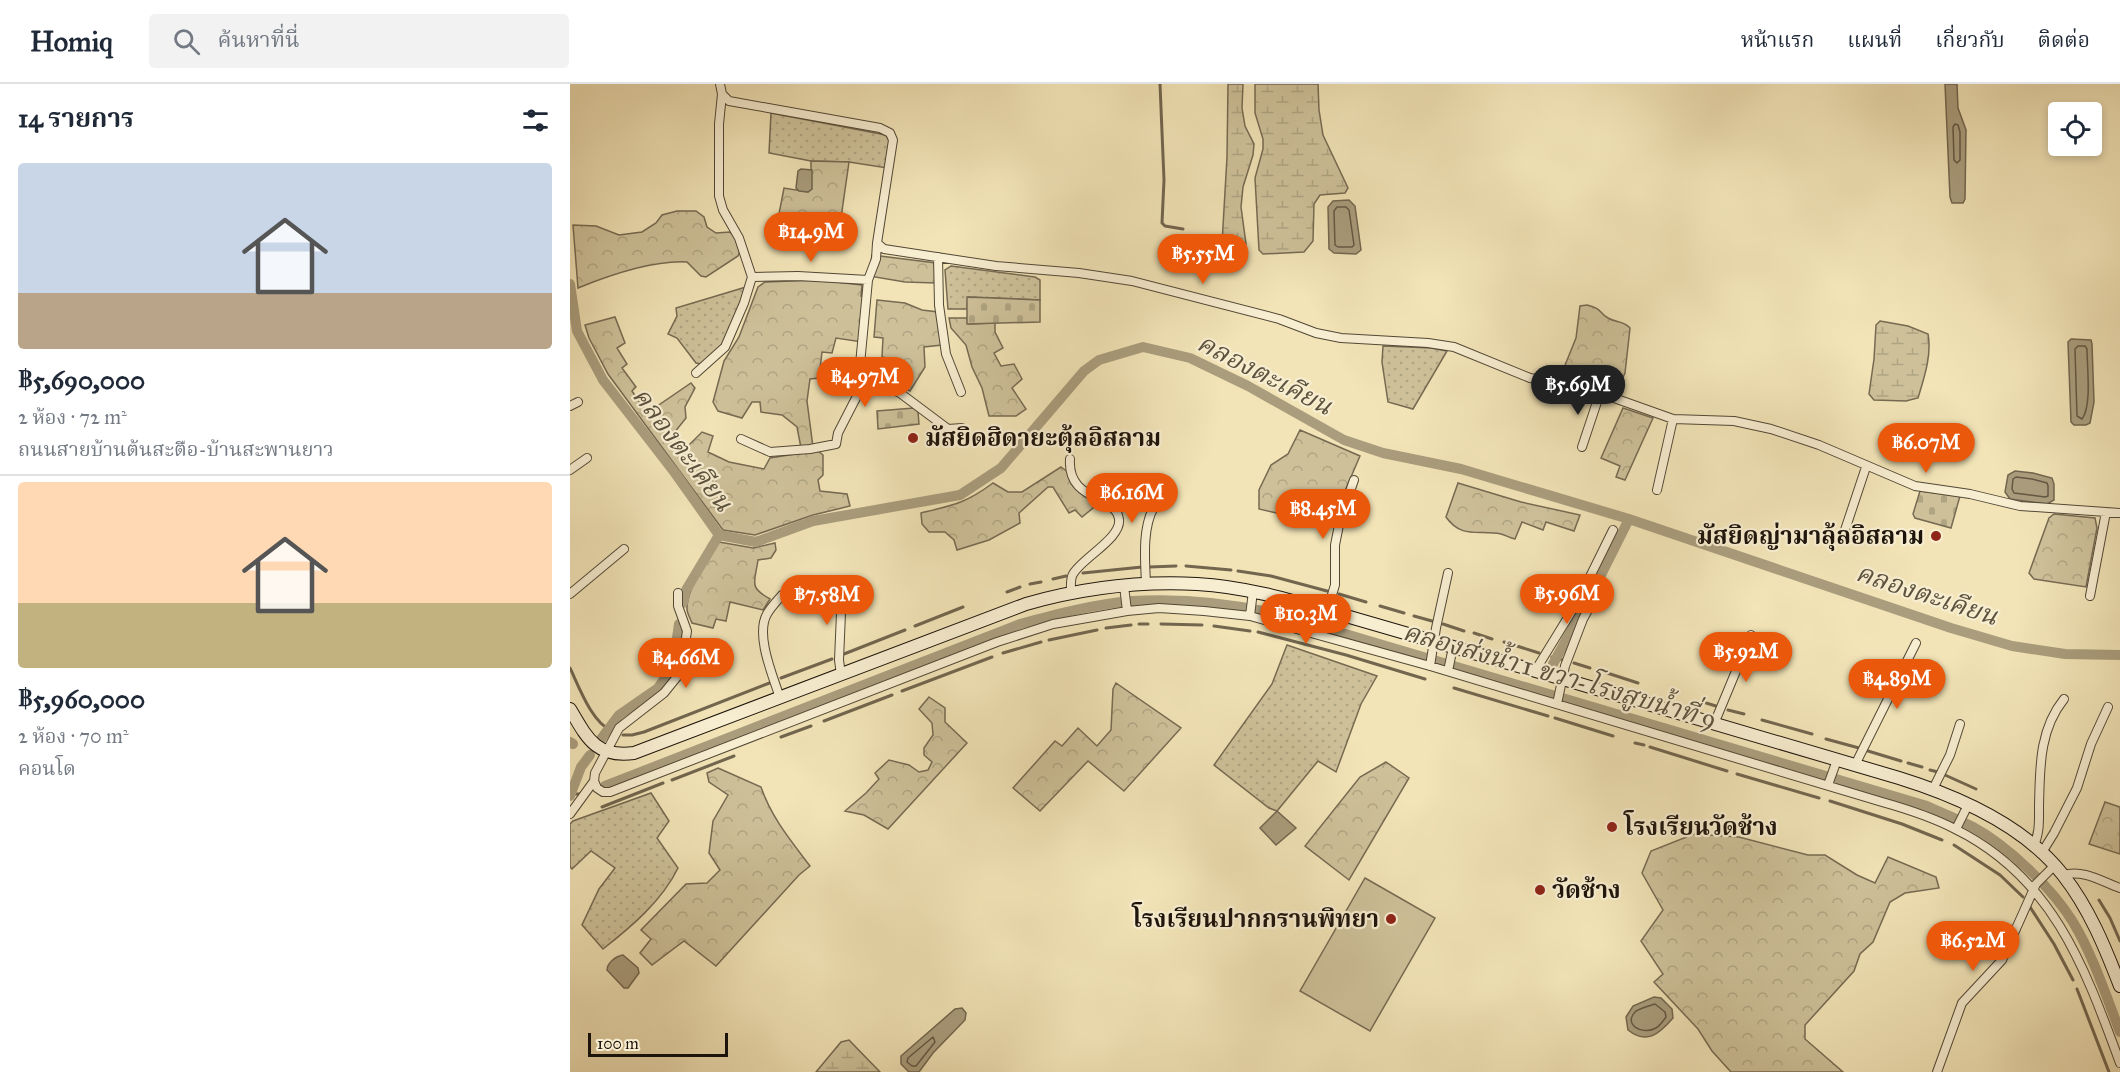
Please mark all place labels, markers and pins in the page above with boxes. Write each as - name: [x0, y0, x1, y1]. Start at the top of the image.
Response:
- pin: ฿14.9M: [762, 212, 860, 263]
- pin: ฿5.55M: [1154, 234, 1252, 285]
- pin: ฿4.97M: [816, 357, 914, 408]
- pin: ฿5.69M: [1529, 365, 1627, 416]
- place label: มัสยิดฮิดายะตุ้ลอิสลาม: [925, 423, 1161, 453]
- pin: ฿6.07M: [1877, 423, 1975, 474]
- marker: มัสยิดฮิดายะตุ้ลอิสลาม: [906, 431, 920, 445]
- pin: ฿6.16M: [1083, 473, 1181, 524]
- pin: ฿8.45M: [1274, 489, 1372, 540]
- place label: มัสยิดญ่ามาลุ้ลอิสลาม: [1697, 521, 1924, 551]
- marker: มัสยิดญ่ามาลุ้ลอิสลาม: [1929, 529, 1943, 543]
- pin: ฿5.96M: [1518, 574, 1616, 625]
- pin: ฿7.58M: [778, 575, 876, 626]
- pin: ฿10.3M: [1257, 594, 1355, 645]
- pin: ฿5.92M: [1697, 632, 1795, 683]
- pin: ฿4.66M: [637, 638, 735, 689]
- pin: ฿4.89M: [1848, 659, 1946, 710]
- place label: โรงเรียนวัดช้าง: [1623, 810, 1778, 842]
- marker: โรงเรียนวัดช้าง: [1605, 820, 1619, 834]
- place label: วัดช้าง: [1552, 875, 1621, 905]
- marker: วัดช้าง: [1533, 883, 1547, 897]
- place label: โรงเรียนปากกรานพิทยา: [1131, 902, 1379, 934]
- marker: โรงเรียนปากกรานพิทยา: [1384, 912, 1398, 926]
- pin: ฿6.52M: [1924, 921, 2022, 972]

